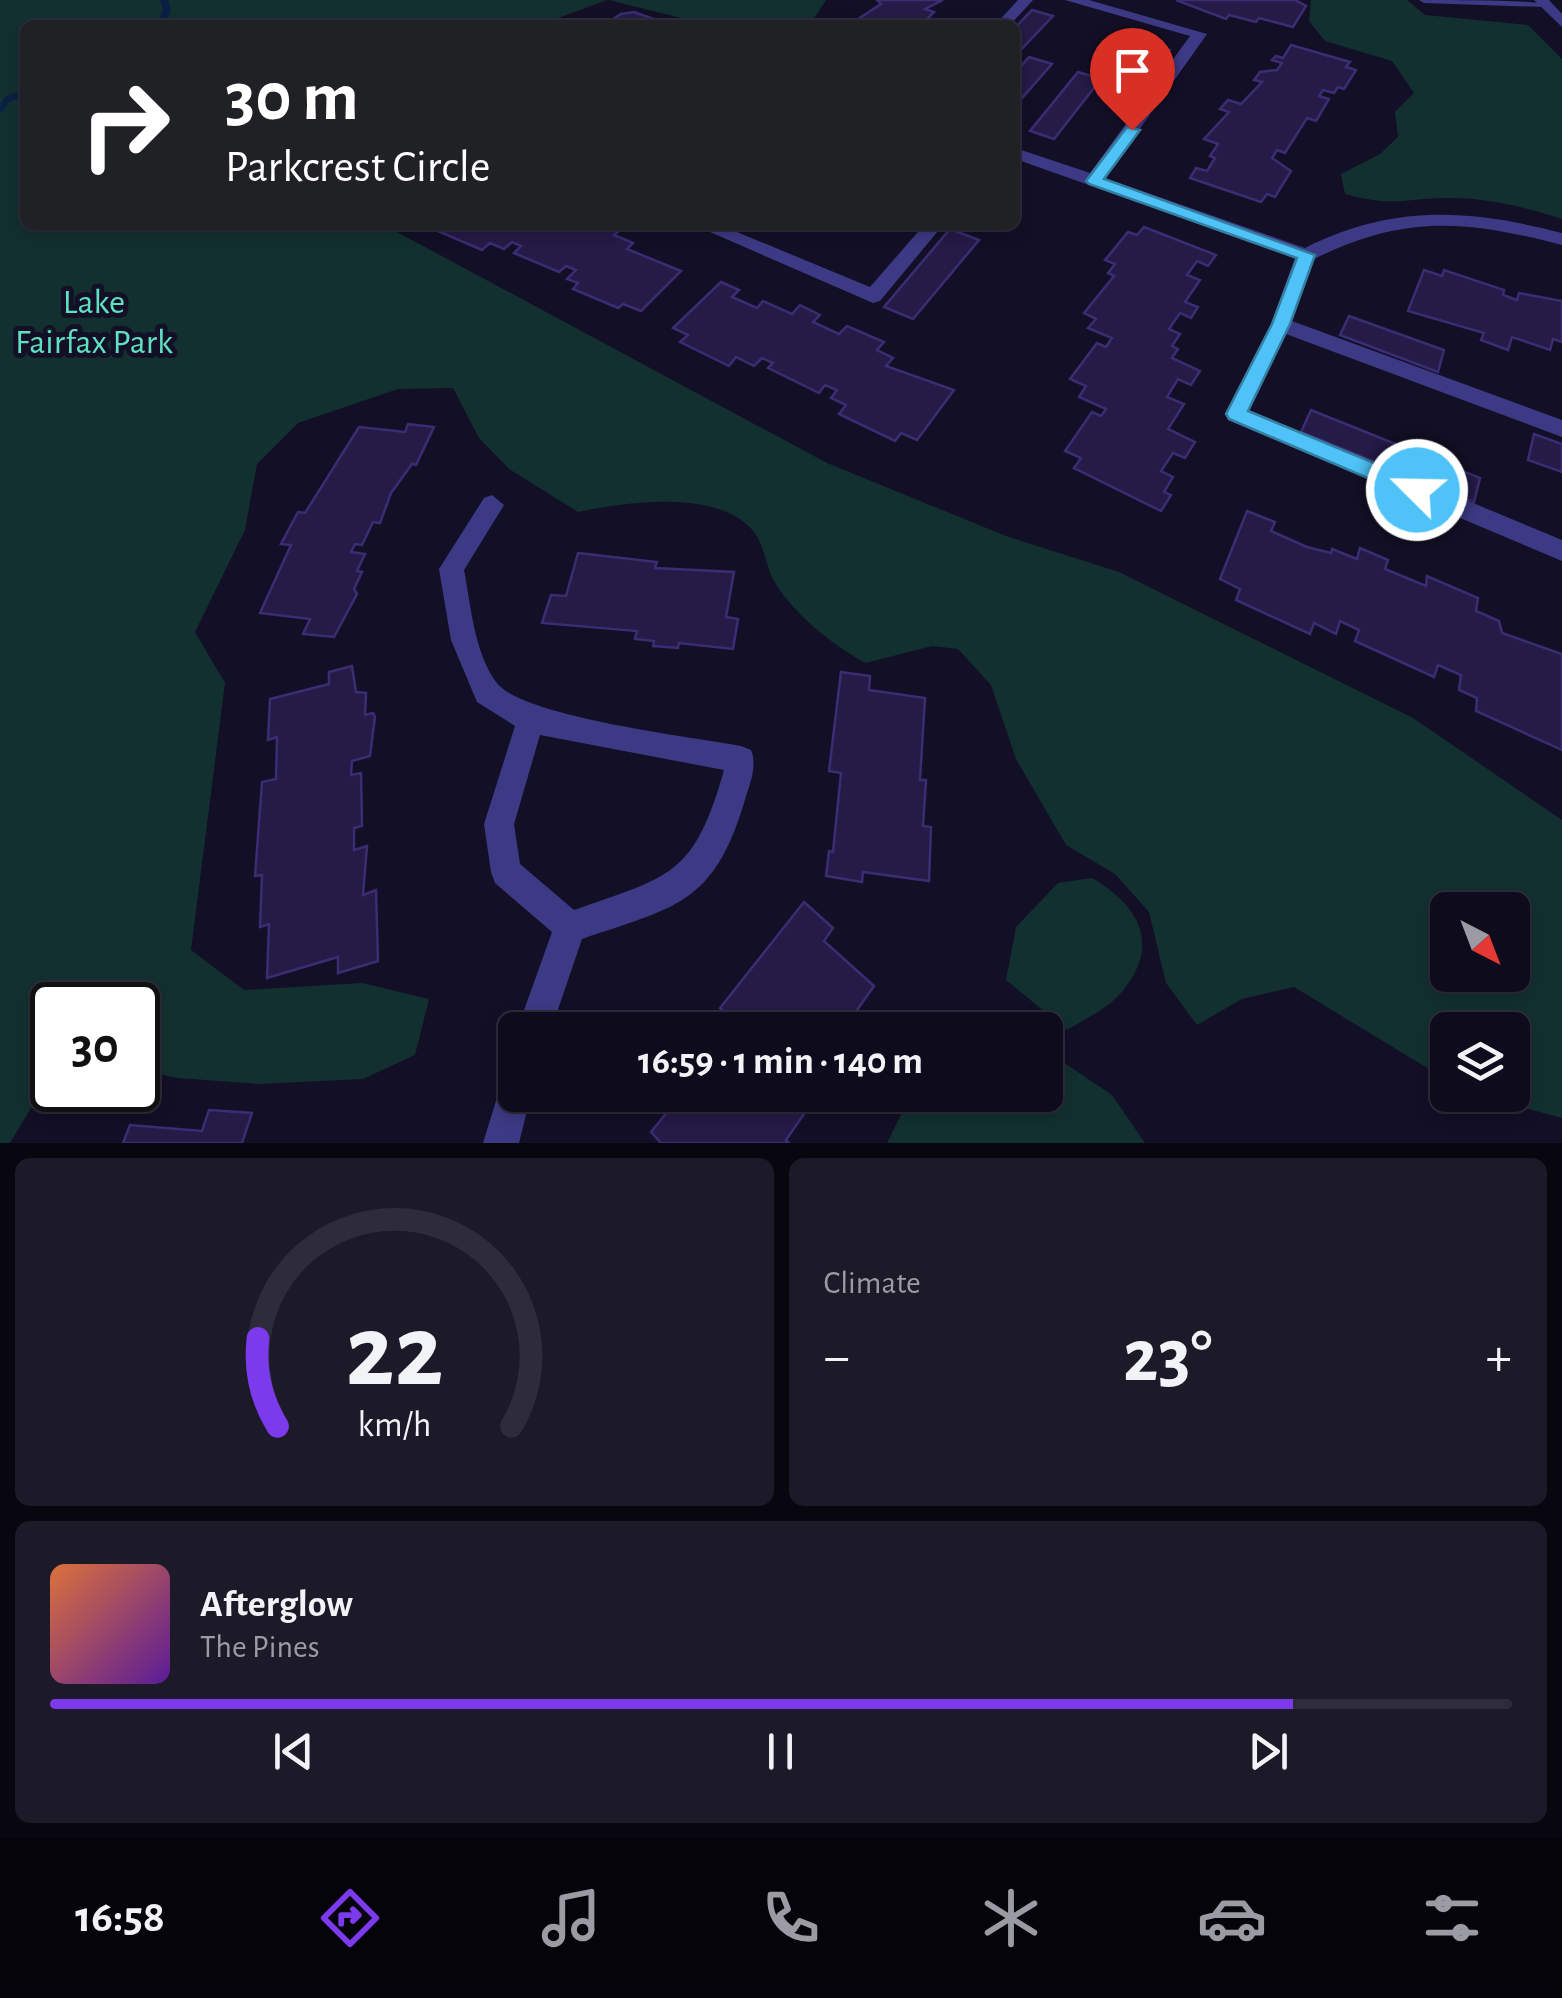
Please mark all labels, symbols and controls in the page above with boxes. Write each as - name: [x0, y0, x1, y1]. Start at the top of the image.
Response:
- pin: [1090, 28, 1175, 131]
- icon: arrive: [1105, 43, 1160, 98]
- icon: right: [60, 60, 190, 190]
- text: 30 m: [225, 63, 359, 133]
- text: Parkcrest Circle: [225, 145, 491, 190]
- park label: Lake Fairfax Park: [15, 285, 173, 360]
- position arrow: [1365, 438, 1469, 542]
- north arrow: [1430, 892, 1530, 992]
- map controls: [1430, 892, 1530, 1112]
- speed limit sign: 30: [30, 982, 160, 1112]
- button: layers: [1430, 1012, 1530, 1112]
- text: 16:59 · 1 min · 140 m: [638, 1043, 923, 1081]
- text: Climate: [824, 1267, 921, 1299]
- text: 22: [345, 1301, 443, 1405]
- text: 23°: [1123, 1320, 1213, 1395]
- text: −: [824, 1330, 850, 1385]
- text: +: [1486, 1330, 1512, 1385]
- text: km/h: [357, 1407, 431, 1443]
- text: Afterglow: [200, 1586, 353, 1624]
- text: The Pines: [200, 1631, 320, 1663]
- icon: previous: [266, 1724, 321, 1779]
- icon: pause: [753, 1724, 808, 1779]
- icon: next: [1241, 1724, 1296, 1779]
- icon: directions: [315, 1883, 385, 1953]
- icon: music: [536, 1883, 606, 1953]
- icon: phone: [756, 1883, 826, 1953]
- icon: climate: [976, 1883, 1046, 1953]
- icon: car: [1197, 1883, 1267, 1953]
- icon: filters: [1417, 1883, 1487, 1953]
- text: 16:58: [75, 1895, 165, 1940]

